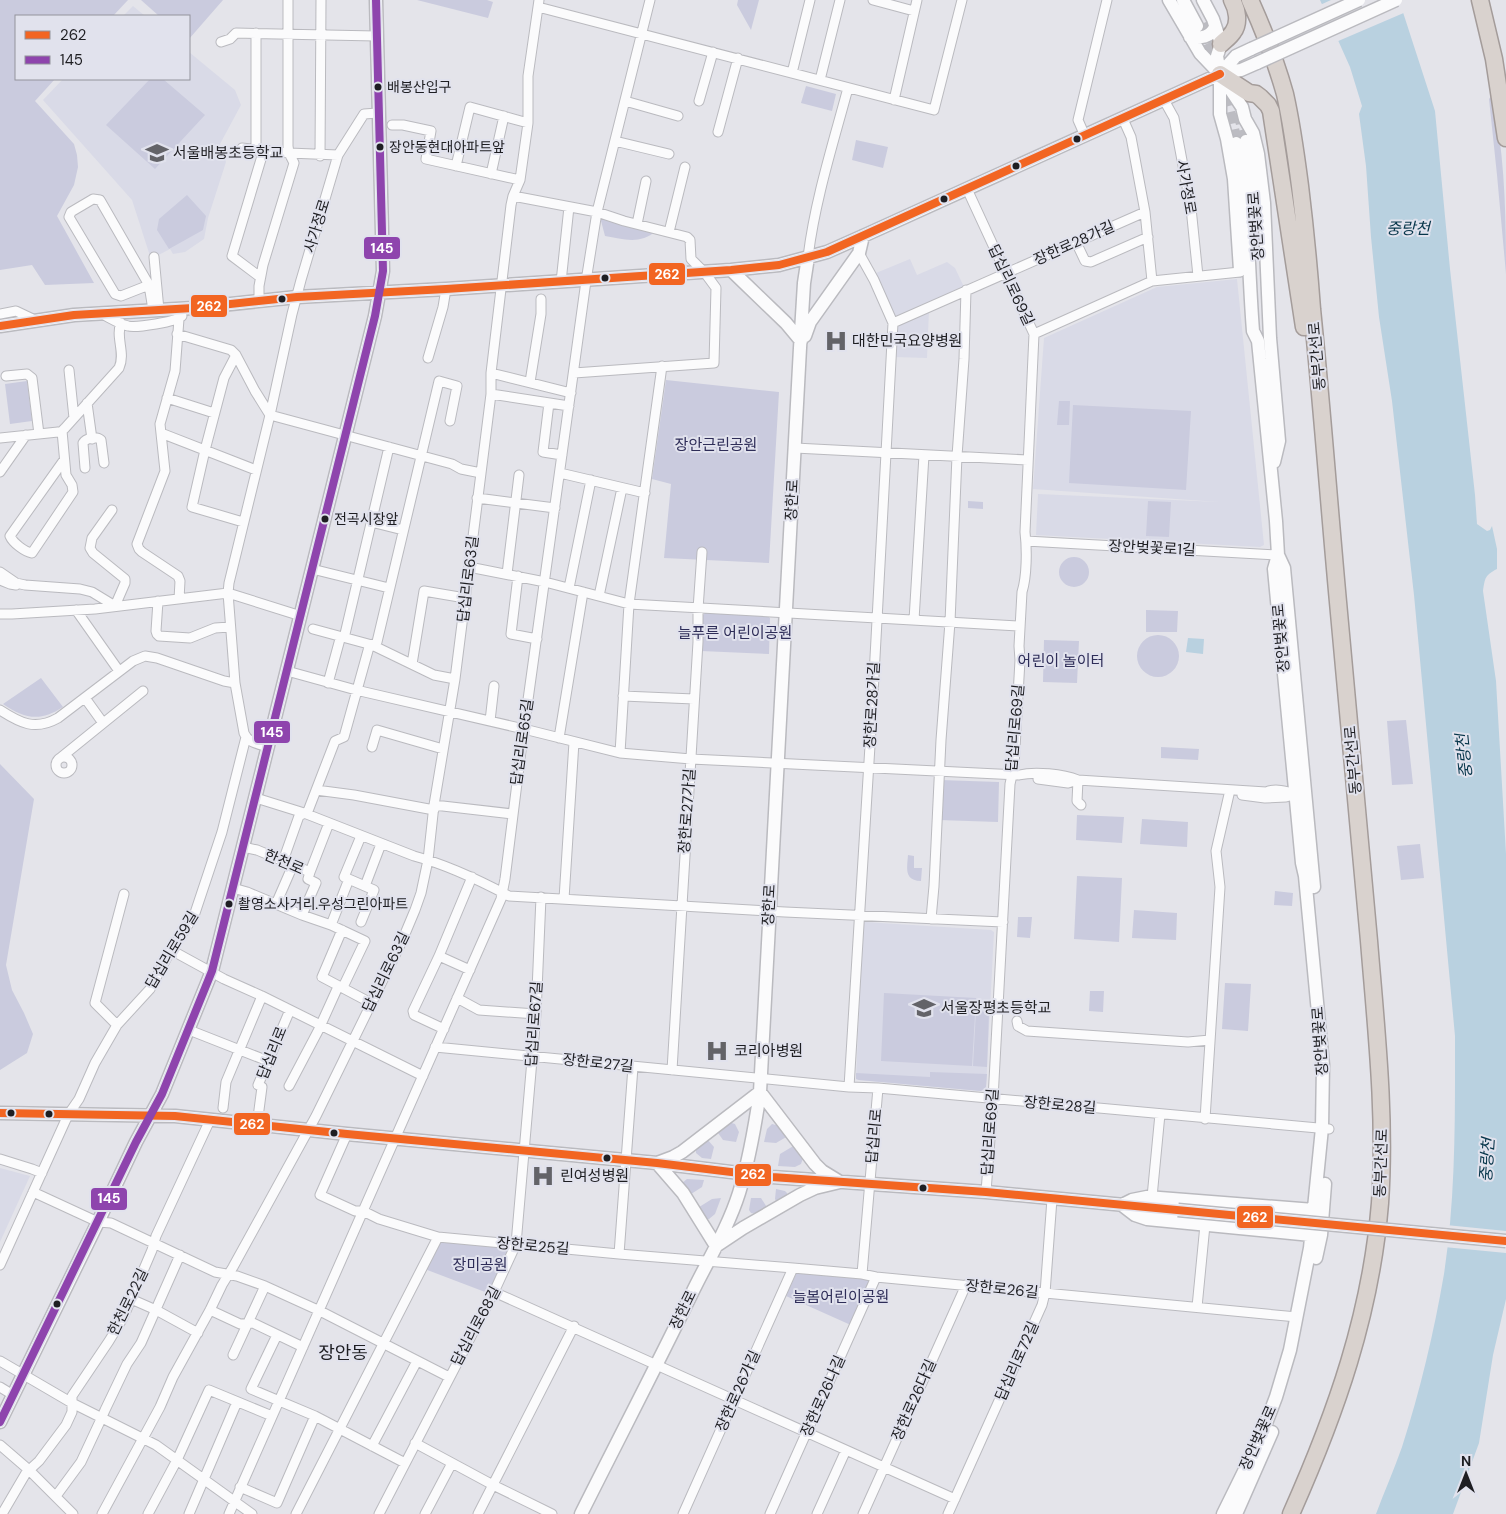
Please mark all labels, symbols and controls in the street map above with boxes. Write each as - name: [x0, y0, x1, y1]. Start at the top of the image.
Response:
- legend: [15, 15, 190, 80]
- text: 262: [60, 25, 86, 45]
- text: 145: [60, 50, 83, 70]
- place label: 배봉산입구: [387, 78, 452, 96]
- marker: 배봉산입구: [373, 82, 383, 92]
- unlabelled marker: [1072, 134, 1082, 144]
- place label: 장안동현대아파트앞: [389, 138, 505, 156]
- school or university icon: 서울배봉초등학교: [144, 140, 170, 166]
- marker: 장안동현대아파트앞: [375, 142, 385, 152]
- place label: 서울배봉초등학교: [173, 143, 283, 163]
- street label: 사가정로: [1171, 158, 1201, 216]
- unlabelled marker: [1011, 161, 1021, 171]
- street label: 장안벚꽃로: [1244, 191, 1268, 261]
- unlabelled marker: [939, 194, 949, 204]
- street label: 사가정로: [299, 197, 335, 255]
- street label: 장한로28가길: [1030, 216, 1118, 270]
- water label: 중랑천: [1386, 218, 1432, 239]
- line badge: 145: [363, 236, 401, 260]
- text: 145: [371, 239, 393, 257]
- street label: 답십리로69길: [983, 241, 1039, 329]
- line badge: 262: [648, 262, 686, 286]
- text: 262: [655, 265, 679, 283]
- unlabelled marker: [600, 273, 610, 283]
- line badge: 262: [190, 294, 228, 318]
- unlabelled marker: [277, 294, 287, 304]
- text: 262: [197, 297, 221, 315]
- street label: 동부간선로: [1304, 321, 1330, 391]
- hospital icon: 대한민국요양병원: [823, 328, 849, 354]
- place label: 대한민국요양병원: [852, 331, 962, 351]
- park label: 장안근린공원: [675, 435, 757, 455]
- street label: 장한로: [781, 479, 803, 521]
- place label: 전곡시장앞: [334, 510, 399, 528]
- marker: 전곡시장앞: [320, 514, 330, 524]
- street label: 답십리로63길: [453, 534, 483, 624]
- street label: 장안벚꽃로1길: [1108, 536, 1196, 560]
- street label: 장안벚꽃로: [1268, 603, 1294, 673]
- park label: 늘푸른 어린이공원: [678, 623, 792, 643]
- park label: 어린이 놀이터: [1018, 651, 1104, 671]
- street label: 장한로28가길: [860, 661, 884, 749]
- street label: 답십리로69길: [1001, 684, 1029, 772]
- street label: 답십리로65길: [506, 697, 538, 787]
- line badge: 145: [253, 720, 291, 744]
- text: 145: [261, 723, 283, 741]
- street label: 동부간선로: [1340, 725, 1366, 795]
- water label: 중랑천: [1451, 731, 1477, 779]
- street label: 장한로27가길: [674, 768, 700, 854]
- street label: 한천로: [261, 845, 307, 879]
- street label: 장한로: [758, 884, 780, 926]
- place label: 촬영소사거리.우성그린아파트: [238, 895, 408, 913]
- marker: 촬영소사거리.우성그린아파트: [224, 899, 234, 909]
- street label: 답십리로59길: [141, 908, 203, 992]
- street label: 답십리로63길: [358, 928, 414, 1016]
- street label: 답십리로67길: [521, 980, 547, 1068]
- school or university icon: 서울장평초등학교: [911, 995, 937, 1021]
- place label: 서울장평초등학교: [941, 998, 1051, 1018]
- street label: 장안벚꽃로: [1308, 1006, 1332, 1076]
- street label: 답십리로: [252, 1024, 292, 1082]
- hospital icon: 코리아병원: [704, 1038, 730, 1064]
- place label: 코리아병원: [734, 1041, 803, 1061]
- street label: 장한로27길: [561, 1049, 635, 1077]
- street label: 답십리로69길: [977, 1088, 1003, 1176]
- street label: 장한로28길: [1023, 1092, 1097, 1118]
- unlabelled marker: [6, 1108, 16, 1118]
- street label: 답십리로: [862, 1108, 886, 1164]
- unlabelled marker: [44, 1109, 54, 1119]
- line badge: 262: [233, 1112, 271, 1136]
- text: 262: [240, 1115, 264, 1133]
- unlabelled marker: [329, 1128, 339, 1138]
- street label: 동부간선로: [1370, 1128, 1392, 1198]
- water label: 중랑천: [1475, 1135, 1499, 1183]
- unlabelled marker: [602, 1153, 612, 1163]
- hospital icon: 린여성병원: [530, 1163, 556, 1189]
- line badge: 262: [734, 1163, 772, 1187]
- text: 262: [741, 1165, 765, 1183]
- place label: 린여성병원: [560, 1166, 629, 1186]
- unlabelled marker: [918, 1183, 928, 1193]
- line badge: 145: [90, 1187, 128, 1211]
- text: 145: [98, 1189, 120, 1207]
- line badge: 262: [1236, 1205, 1274, 1229]
- text: 262: [1243, 1208, 1267, 1226]
- street label: 장한로25길: [496, 1233, 570, 1259]
- park label: 장미공원: [452, 1255, 508, 1275]
- street label: 한천로22길: [103, 1265, 153, 1339]
- street label: 장한로26길: [965, 1275, 1039, 1303]
- street label: 답십리로68길: [447, 1283, 505, 1369]
- street label: 장한로: [665, 1287, 701, 1333]
- park label: 늘봄어린이공원: [793, 1287, 889, 1307]
- unlabelled marker: [52, 1299, 62, 1309]
- street label: 답십리로72길: [991, 1318, 1043, 1404]
- district label: 장안동: [318, 1341, 368, 1365]
- street label: 장한로26가길: [711, 1347, 765, 1435]
- street label: 장한로26나길: [796, 1352, 850, 1440]
- street label: 장한로26다길: [887, 1356, 941, 1444]
- street label: 장안벚꽃로: [1235, 1402, 1281, 1474]
- north arrow: [1441, 1449, 1491, 1499]
- text: N: [1461, 1452, 1471, 1470]

